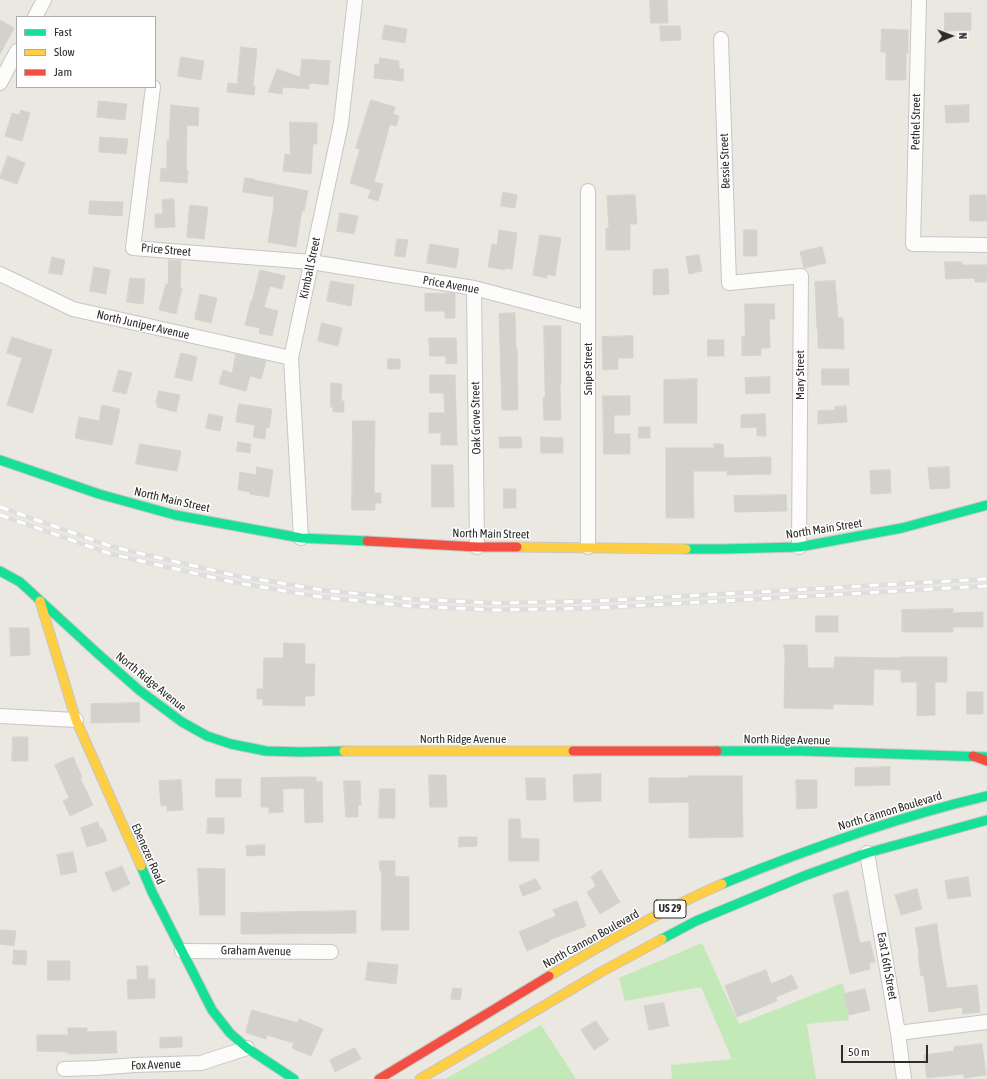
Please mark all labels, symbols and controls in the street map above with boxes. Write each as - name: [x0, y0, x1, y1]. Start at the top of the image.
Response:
- legend: [16, 16, 156, 88]
- north arrow: [931, 16, 971, 56]
- text: Fast: [54, 25, 72, 39]
- text: N: [957, 32, 969, 39]
- text: Slow: [54, 45, 75, 59]
- text: Jam: [54, 65, 72, 79]
- street label: Pethel Street: [908, 93, 924, 151]
- street label: Bessie Street: [717, 133, 733, 189]
- street label: Kimball Street: [296, 236, 324, 300]
- street label: Price Street: [140, 241, 192, 259]
- street label: Price Avenue: [422, 273, 480, 297]
- street label: North Juniper Avenue: [95, 307, 191, 343]
- street label: Snipe Street: [581, 343, 595, 395]
- street label: Mary Street: [793, 350, 807, 400]
- street label: Oak Grove Street: [468, 381, 484, 455]
- street label: North Main Street: [133, 484, 211, 516]
- street label: North Main Street: [785, 516, 863, 542]
- street label: North Main Street: [452, 526, 530, 542]
- street label: North Ridge Avenue: [113, 649, 189, 715]
- street label: North Ridge Avenue: [420, 732, 506, 746]
- street label: North Ridge Avenue: [744, 732, 830, 748]
- street label: North Cannon Boulevard: [836, 788, 944, 834]
- street label: Ebenezer Road: [128, 821, 168, 887]
- road number: US 29: [654, 900, 686, 918]
- street label: North Cannon Boulevard: [540, 907, 642, 971]
- street label: East 16th Street: [874, 931, 900, 1001]
- street label: Graham Avenue: [221, 943, 291, 959]
- scale bar: [843, 1037, 930, 1063]
- text: 50 m: [848, 1045, 870, 1059]
- street label: Fox Avenue: [131, 1057, 181, 1073]

